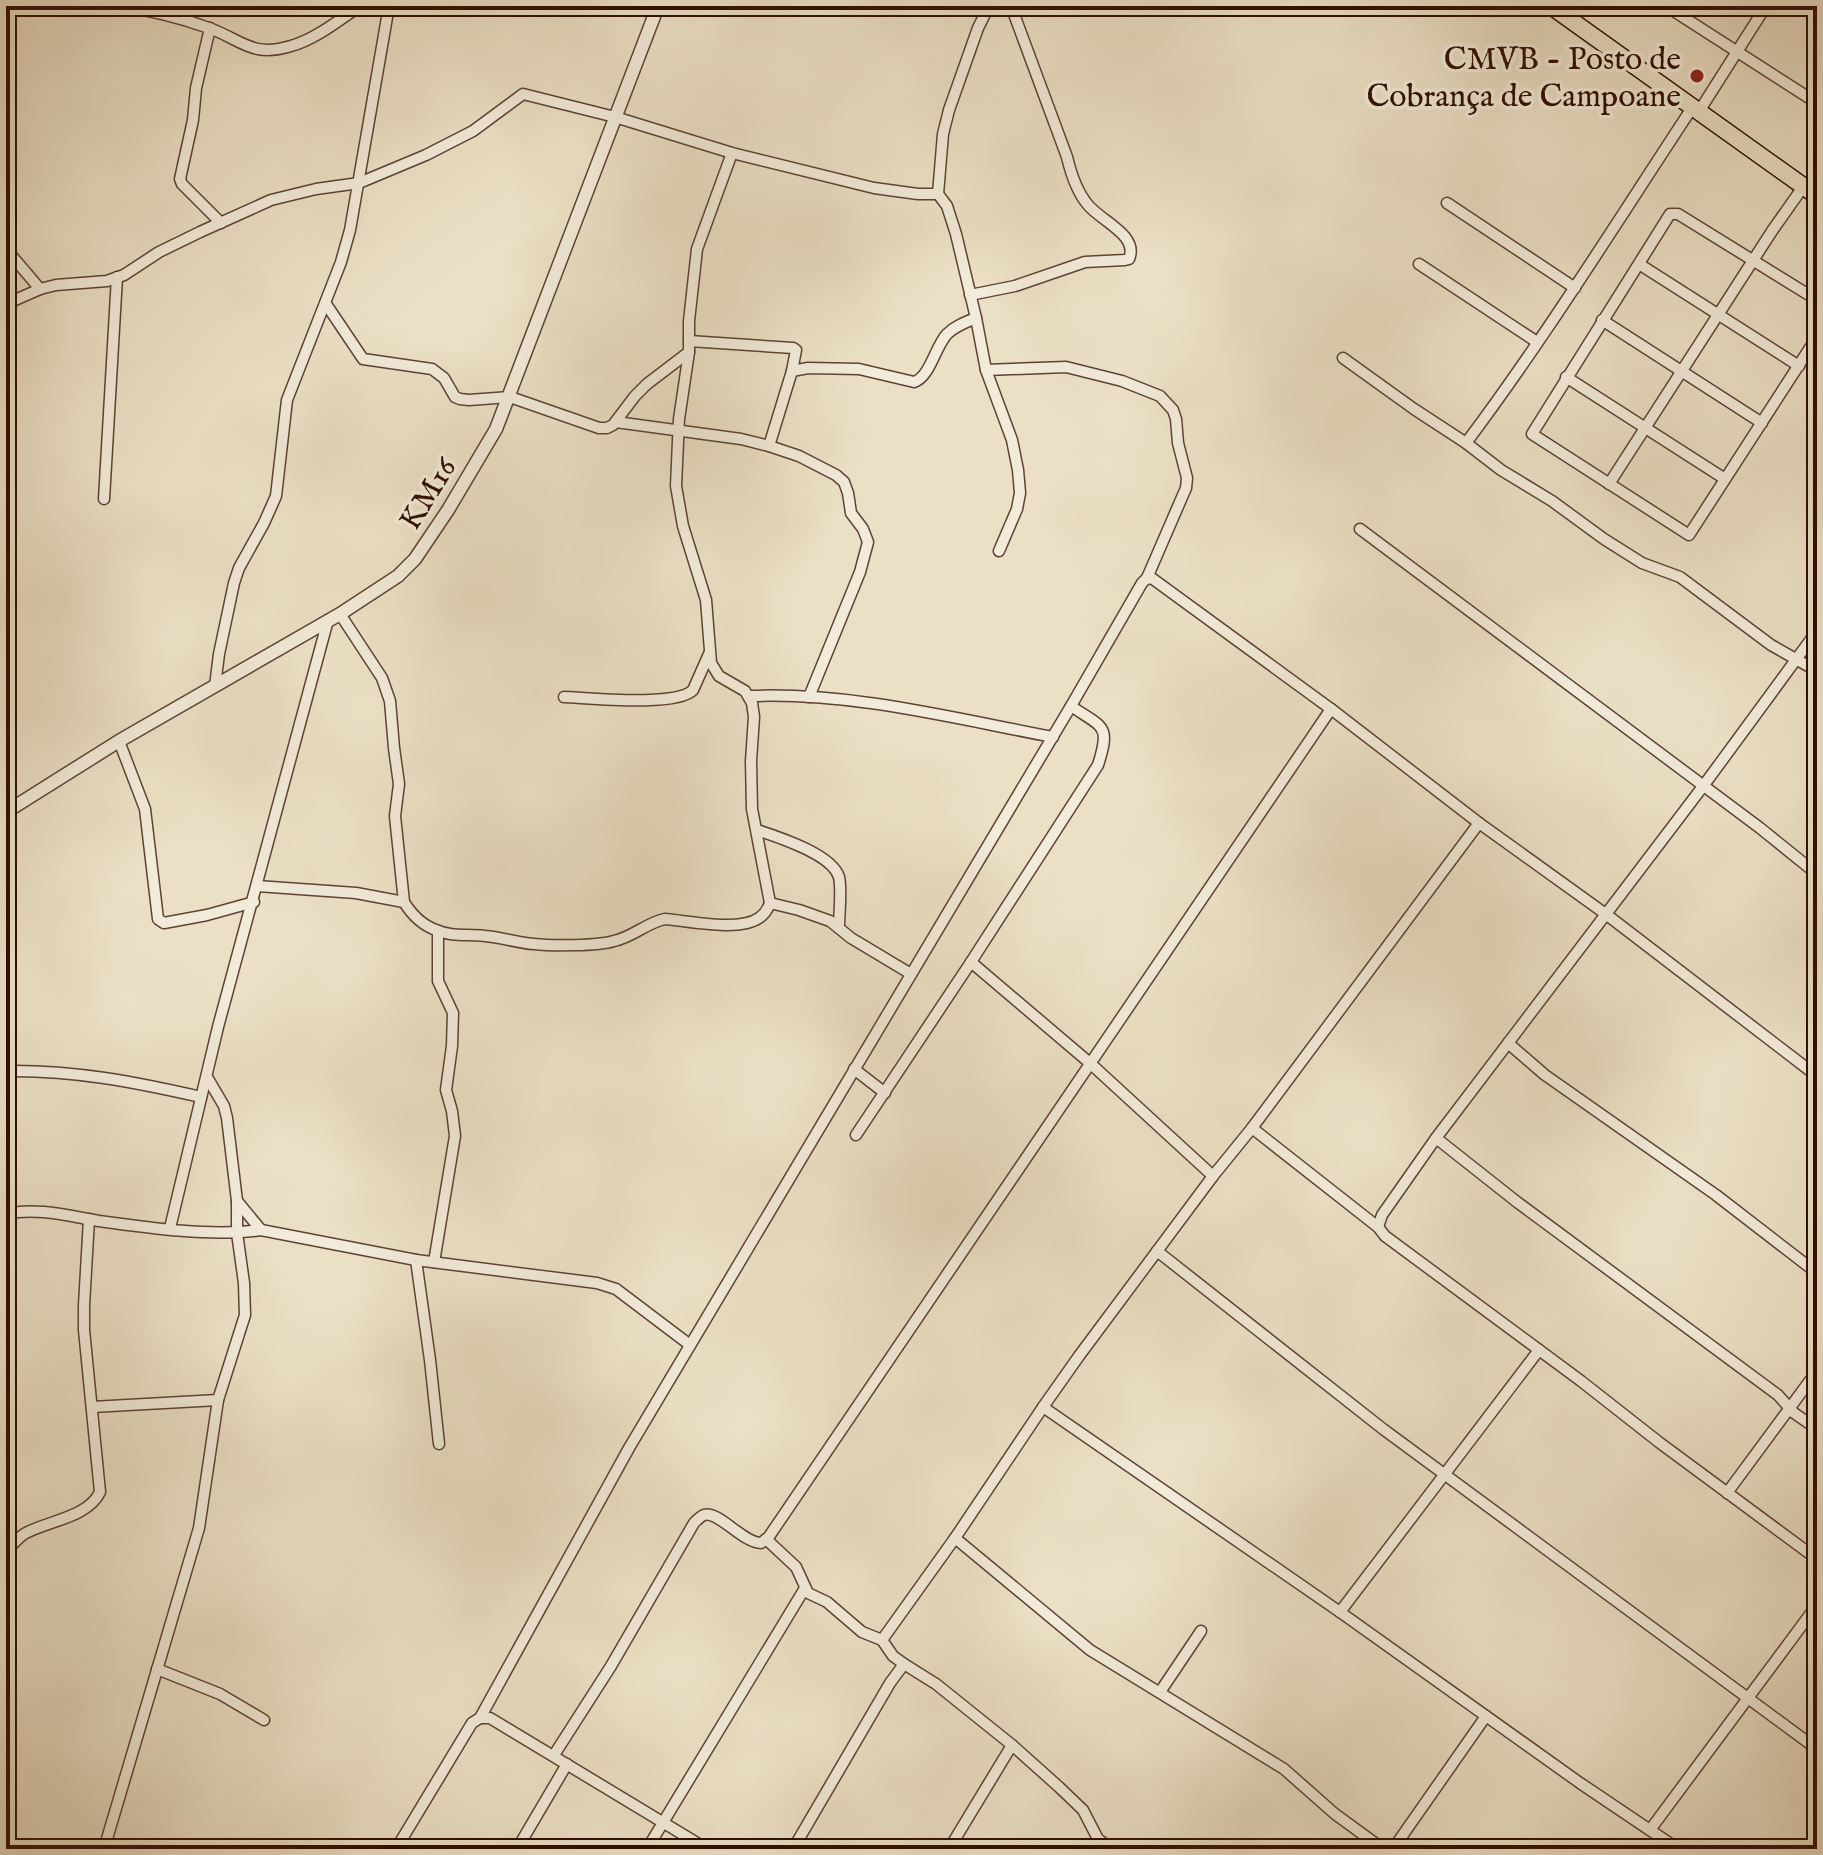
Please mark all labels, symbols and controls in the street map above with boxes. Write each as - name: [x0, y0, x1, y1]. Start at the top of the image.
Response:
- place label: CMVB - Posto de Cobrança de Campoane: [1366, 40, 1681, 118]
- marker: CMVB - Posto de Cobrança de Campoane: [1688, 67, 1706, 85]
- street label: KM16: [391, 450, 468, 539]

